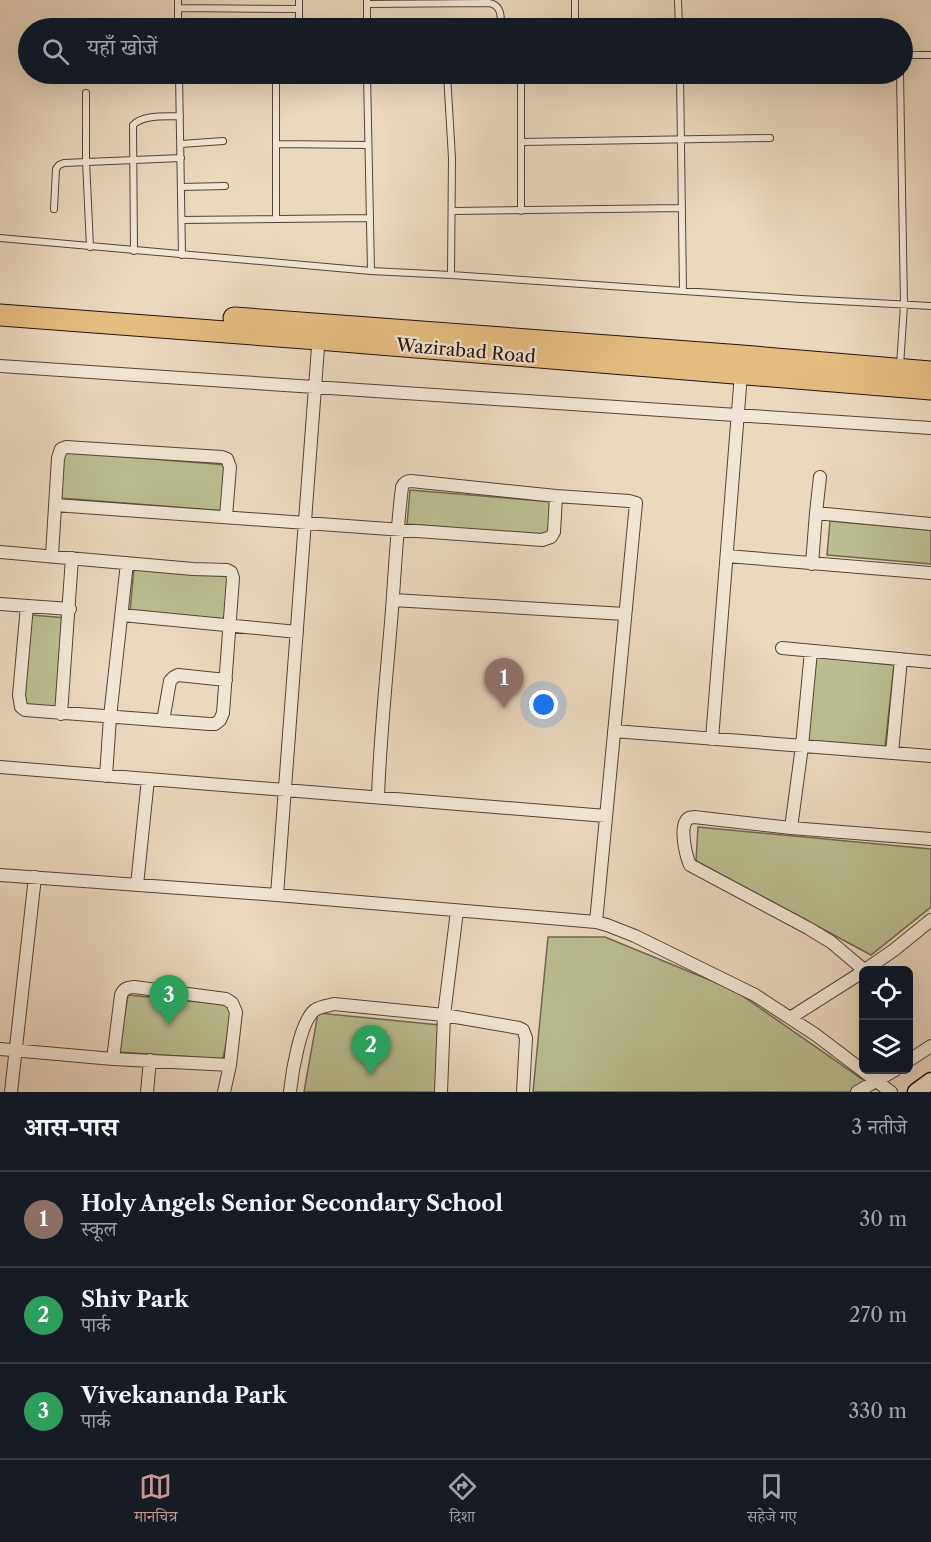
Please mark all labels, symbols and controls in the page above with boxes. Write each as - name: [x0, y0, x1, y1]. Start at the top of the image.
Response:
- search box: [18, 18, 913, 84]
- text: यहाँ खोजें: [87, 34, 157, 61]
- icon: search: [39, 35, 72, 68]
- street label: Wazirabad Road: [394, 334, 537, 368]
- pin: 1: [484, 658, 524, 708]
- your location: [529, 690, 558, 719]
- map controls: [859, 966, 913, 1074]
- button: locate: [859, 966, 913, 1020]
- pin: 3: [150, 976, 188, 1025]
- button: layers: [859, 1020, 913, 1074]
- pin: 2: [352, 1026, 391, 1075]
- text: आस-पास: [24, 1111, 118, 1143]
- text: 3 नतीजे: [851, 1115, 907, 1139]
- text: Holy Angels Senior Secondary School: [81, 1190, 503, 1217]
- text: 1: [39, 1207, 48, 1231]
- text: 30 m: [859, 1207, 907, 1231]
- text: स्कूल: [81, 1217, 117, 1241]
- text: Shiv Park: [81, 1286, 189, 1313]
- text: 2: [38, 1303, 49, 1327]
- text: 270 m: [849, 1303, 907, 1327]
- text: पार्क: [81, 1313, 110, 1337]
- text: Vivekananda Park: [81, 1382, 287, 1409]
- text: 3: [38, 1399, 49, 1423]
- text: 330 m: [848, 1399, 907, 1423]
- text: पार्क: [81, 1409, 110, 1433]
- tab: मानचित्र: [134, 1470, 178, 1532]
- tab: दिशा: [446, 1470, 479, 1532]
- tab: सहेजे गए: [747, 1470, 797, 1532]

